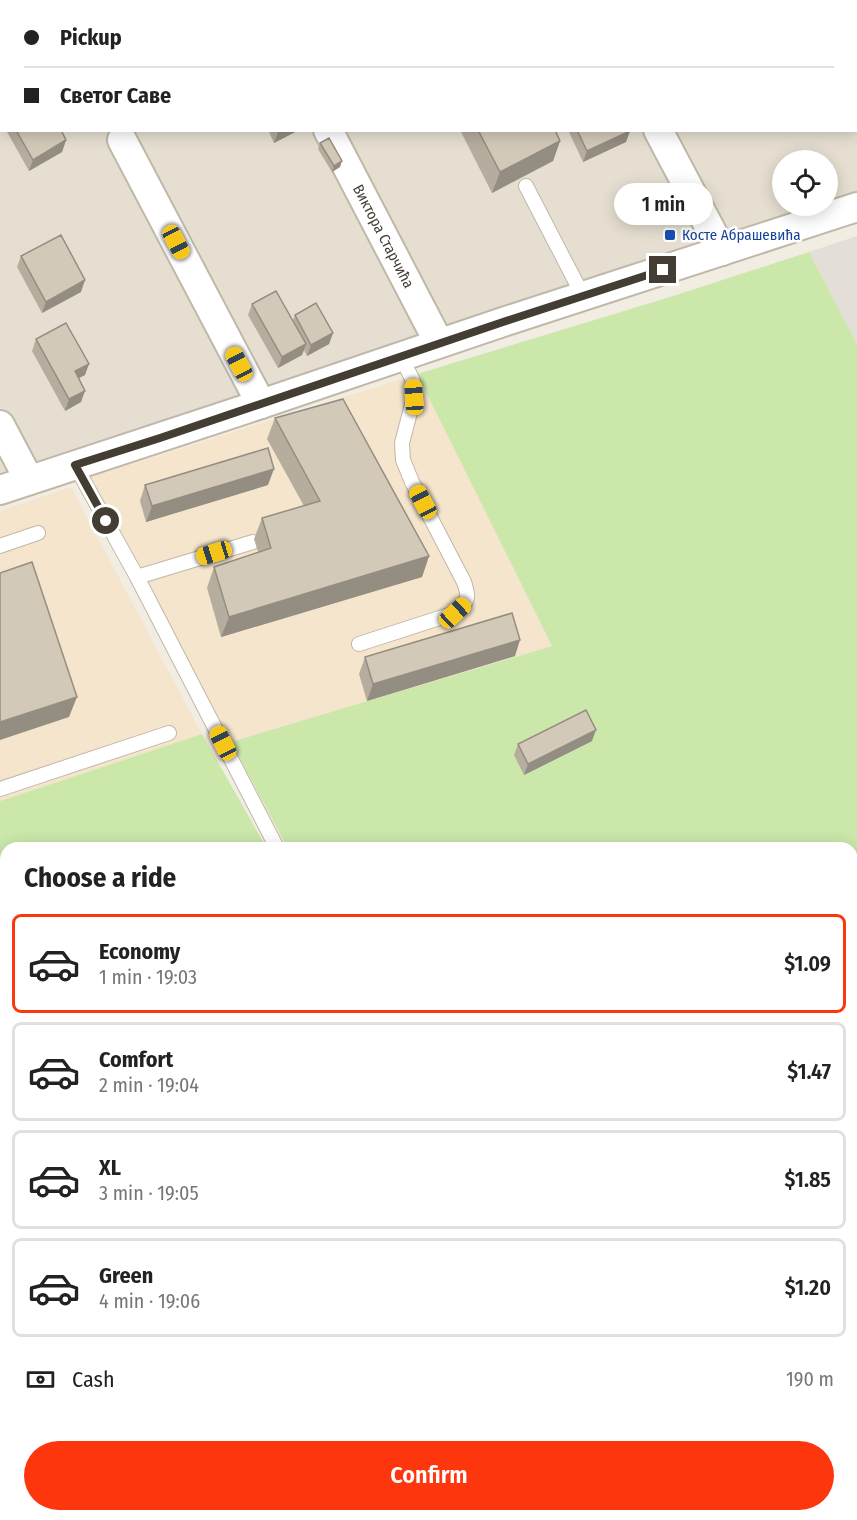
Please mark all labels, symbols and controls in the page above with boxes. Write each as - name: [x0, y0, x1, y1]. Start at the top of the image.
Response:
- text: Pickup: [60, 24, 122, 51]
- text: Светог Саве: [60, 82, 171, 109]
- map controls: [772, 150, 838, 216]
- button: locate: [772, 150, 838, 216]
- street label: Виктора Старчића: [349, 182, 418, 291]
- callout: 1 min: [614, 183, 712, 225]
- text: 1 min: [642, 192, 685, 216]
- car: [160, 222, 192, 262]
- place label: Косте Абрашевића: [682, 226, 801, 244]
- marker: Косте Абрашевића: [663, 228, 677, 242]
- route end: [649, 256, 676, 283]
- car: [223, 344, 255, 384]
- car: [404, 378, 424, 416]
- car: [407, 482, 439, 522]
- route start: [92, 507, 119, 534]
- car: [194, 539, 234, 567]
- car: [436, 594, 474, 632]
- car: [207, 723, 239, 763]
- text: Choose a ride: [24, 862, 176, 894]
- icon: car: [27, 937, 81, 991]
- text: Economy: [99, 938, 180, 965]
- text: $1.09: [784, 950, 831, 977]
- text: 1 min · 19:03: [99, 965, 197, 989]
- icon: car: [27, 1045, 81, 1099]
- text: Comfort: [99, 1046, 173, 1073]
- text: $1.47: [787, 1058, 831, 1085]
- text: 2 min · 19:04: [99, 1073, 199, 1097]
- icon: car: [27, 1153, 81, 1207]
- text: XL: [99, 1154, 121, 1181]
- text: $1.85: [785, 1166, 831, 1193]
- text: 3 min · 19:05: [99, 1181, 199, 1205]
- icon: car: [27, 1261, 81, 1315]
- text: Green: [99, 1262, 153, 1289]
- text: $1.20: [785, 1274, 831, 1301]
- text: 4 min · 19:06: [99, 1289, 200, 1313]
- icon: cash: [24, 1363, 57, 1396]
- text: Cash: [72, 1366, 115, 1393]
- text: 190 m: [786, 1367, 834, 1391]
- button: Confirm: [24, 1441, 834, 1510]

